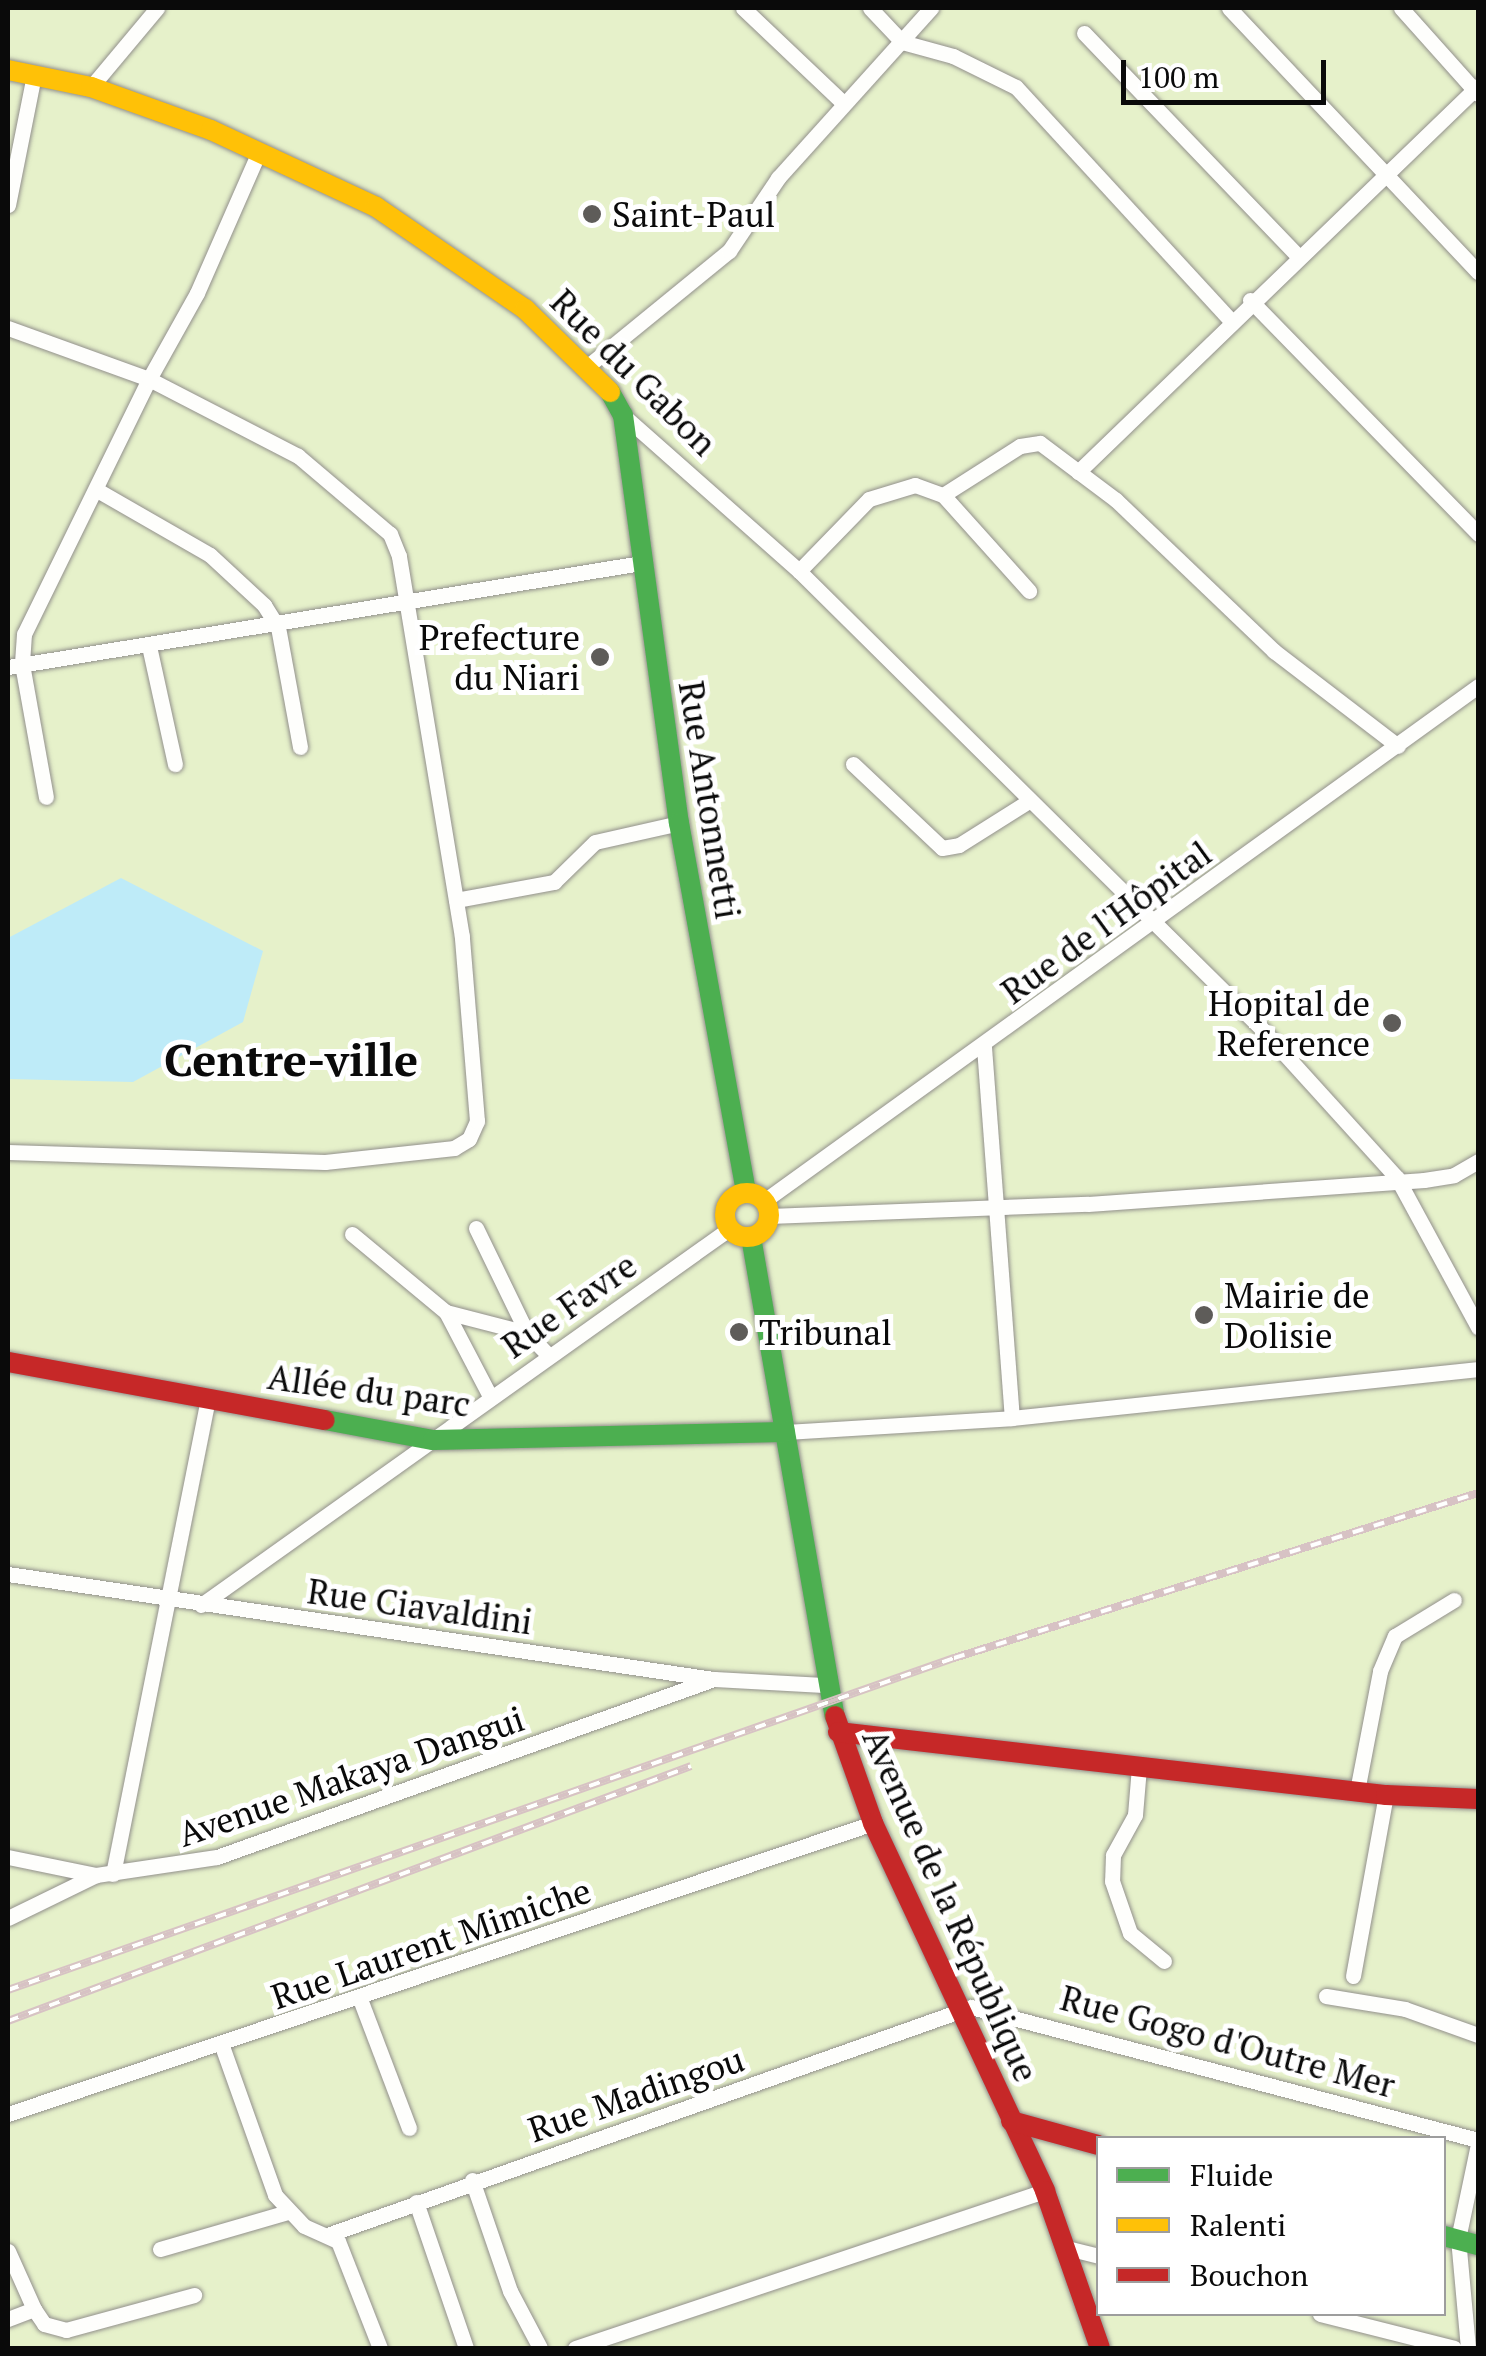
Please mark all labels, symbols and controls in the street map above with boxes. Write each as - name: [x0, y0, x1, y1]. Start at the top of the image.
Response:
- scale bar: [1126, 40, 1331, 102]
- text: 100 m: [1138, 57, 1219, 97]
- place label: Saint-Paul: [612, 193, 775, 235]
- marker: Saint-Paul: [581, 203, 603, 225]
- street label: Rue du Gabon: [542, 280, 726, 464]
- place label: Prefecture du Niari: [419, 616, 580, 698]
- marker: Prefecture du Niari: [589, 646, 611, 668]
- street label: Rue Antonnetti: [670, 678, 750, 922]
- street label: Rue de l'Hôpital: [993, 832, 1219, 1012]
- place label: Hopital de Reference: [1208, 982, 1370, 1064]
- marker: Hopital de Reference: [1379, 1010, 1405, 1036]
- district label: Centre-ville: [164, 1033, 418, 1087]
- street label: Rue Favre: [494, 1244, 644, 1366]
- place label: Mairie de Dolisie: [1224, 1274, 1370, 1356]
- marker: Mairie de Dolisie: [1193, 1304, 1215, 1326]
- place label: Tribunal: [759, 1311, 892, 1353]
- marker: Tribunal: [728, 1321, 750, 1343]
- street label: Allée du parc: [265, 1355, 473, 1425]
- street label: Rue Ciavaldini: [305, 1569, 535, 1643]
- street label: Avenue Makaya Dangui: [173, 1697, 529, 1855]
- street label: Avenue de la République: [854, 1722, 1048, 2088]
- street label: Rue Laurent Mimiche: [266, 1869, 596, 2017]
- street label: Rue Gogo d'Outre Mer: [1056, 1976, 1400, 2106]
- street label: Rue Madingou: [523, 2037, 749, 2151]
- legend: [1096, 2136, 1446, 2316]
- text: Fluide: [1190, 2155, 1273, 2195]
- text: Ralenti: [1190, 2205, 1286, 2245]
- text: Bouchon: [1190, 2255, 1308, 2295]

